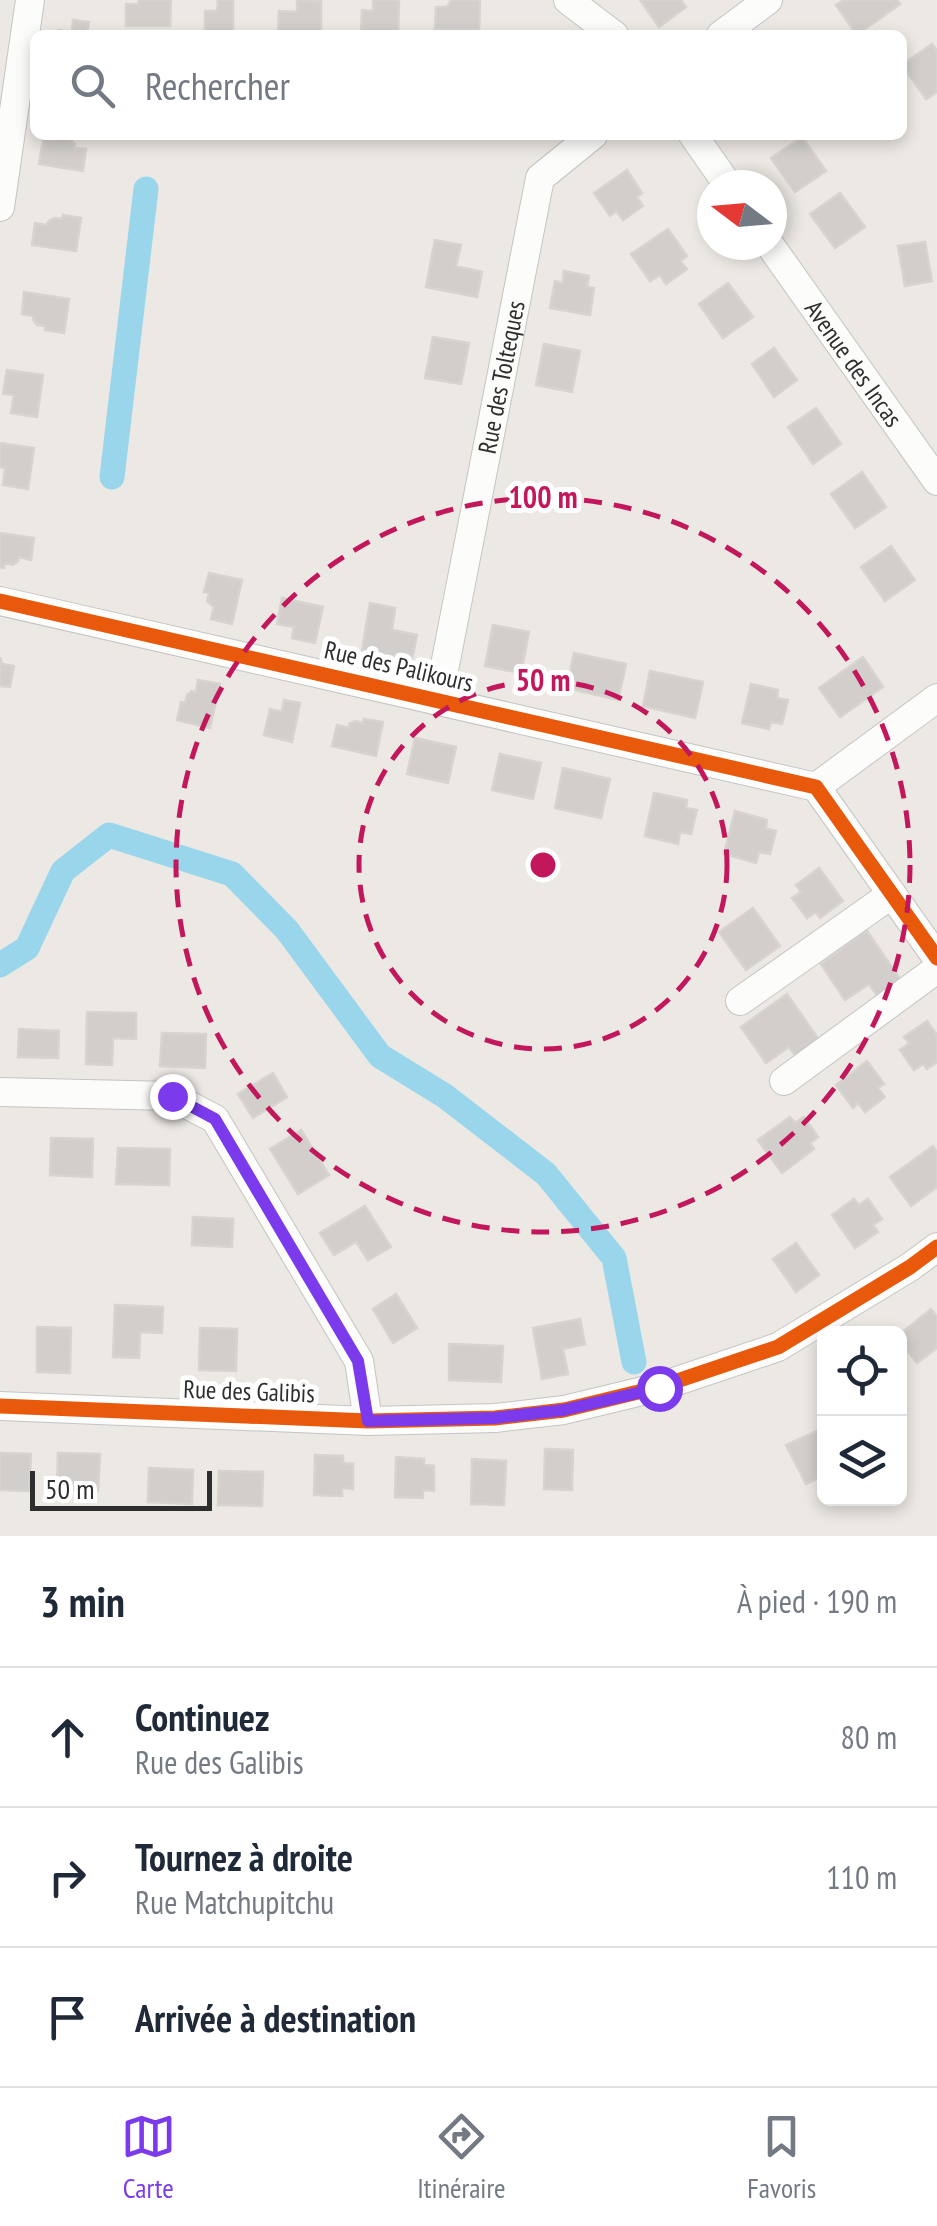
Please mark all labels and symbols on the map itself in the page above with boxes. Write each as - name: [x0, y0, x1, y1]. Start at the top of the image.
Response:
- north arrow: [697, 170, 787, 260]
- street label: Avenue des Incas: [798, 294, 909, 433]
- street label: Rue des Tolteques: [471, 298, 532, 456]
- text: 100 m: [508, 477, 578, 516]
- street label: Rue des Palikours: [322, 633, 476, 699]
- text: 50 m: [516, 660, 570, 699]
- centre of rings: [525, 847, 561, 883]
- route end: [150, 1074, 196, 1120]
- route start: [637, 1366, 683, 1412]
- street label: Rue des Galibis: [183, 1373, 315, 1409]
- scale bar: [30, 1466, 212, 1510]

